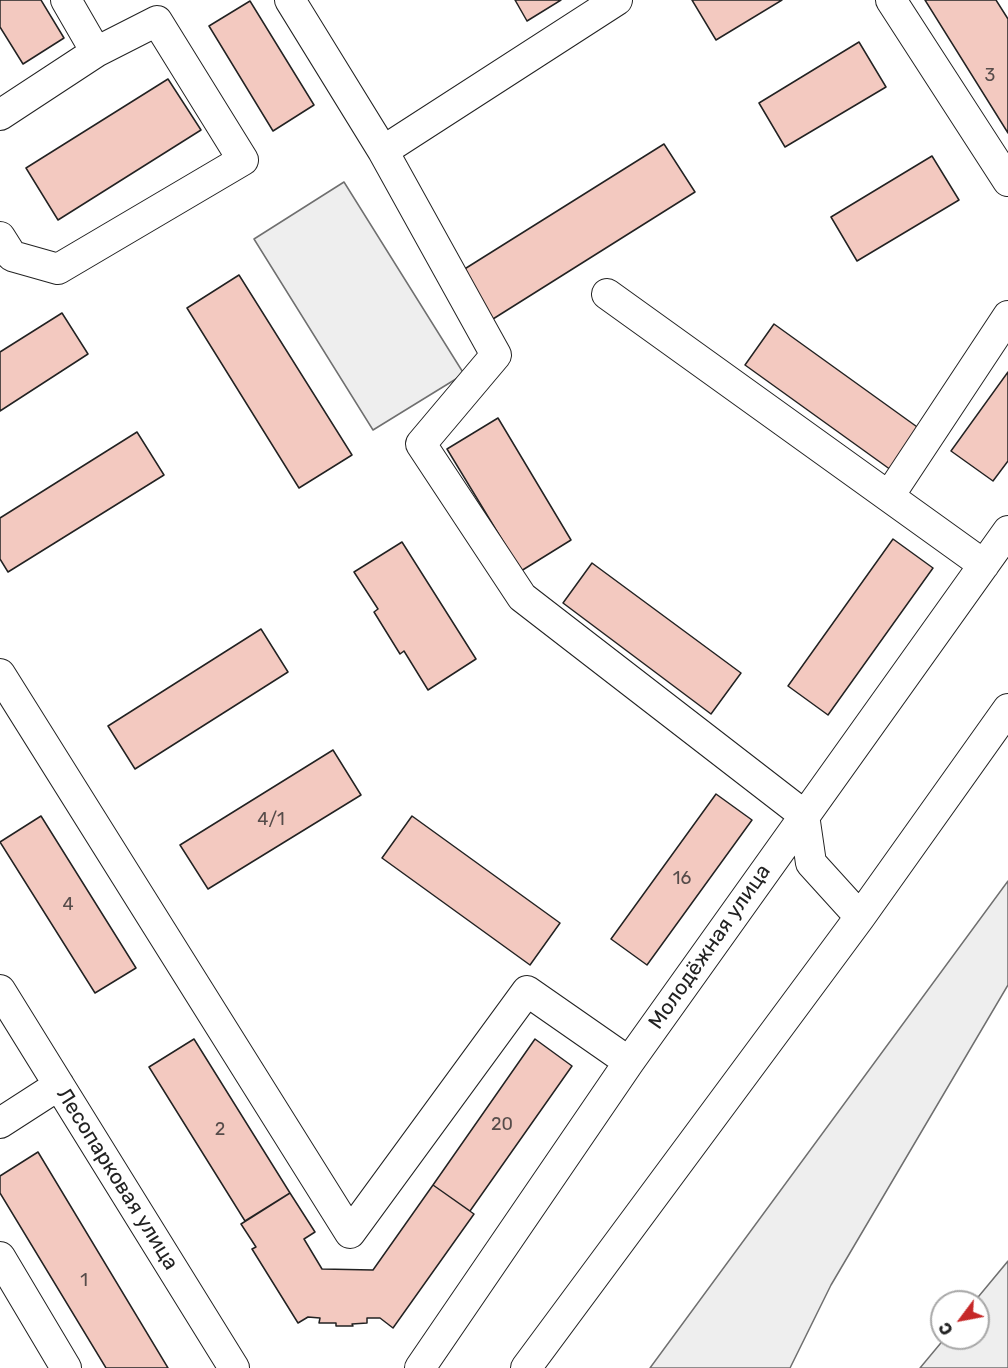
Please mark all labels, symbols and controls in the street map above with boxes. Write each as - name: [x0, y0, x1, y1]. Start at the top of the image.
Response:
- house number: 3: [985, 65, 995, 87]
- house number: 4/1: [257, 809, 285, 831]
- street label: Молодёжная улица: [644, 860, 776, 1034]
- house number: 16: [673, 868, 691, 890]
- house number: 4: [62, 894, 74, 916]
- street label: Лесопарковая улица: [51, 1083, 183, 1275]
- house number: 20: [491, 1114, 513, 1136]
- house number: 2: [215, 1119, 225, 1141]
- house number: 1: [80, 1270, 88, 1292]
- north arrow: [930, 1290, 990, 1350]
- text: С: [935, 1319, 957, 1339]

